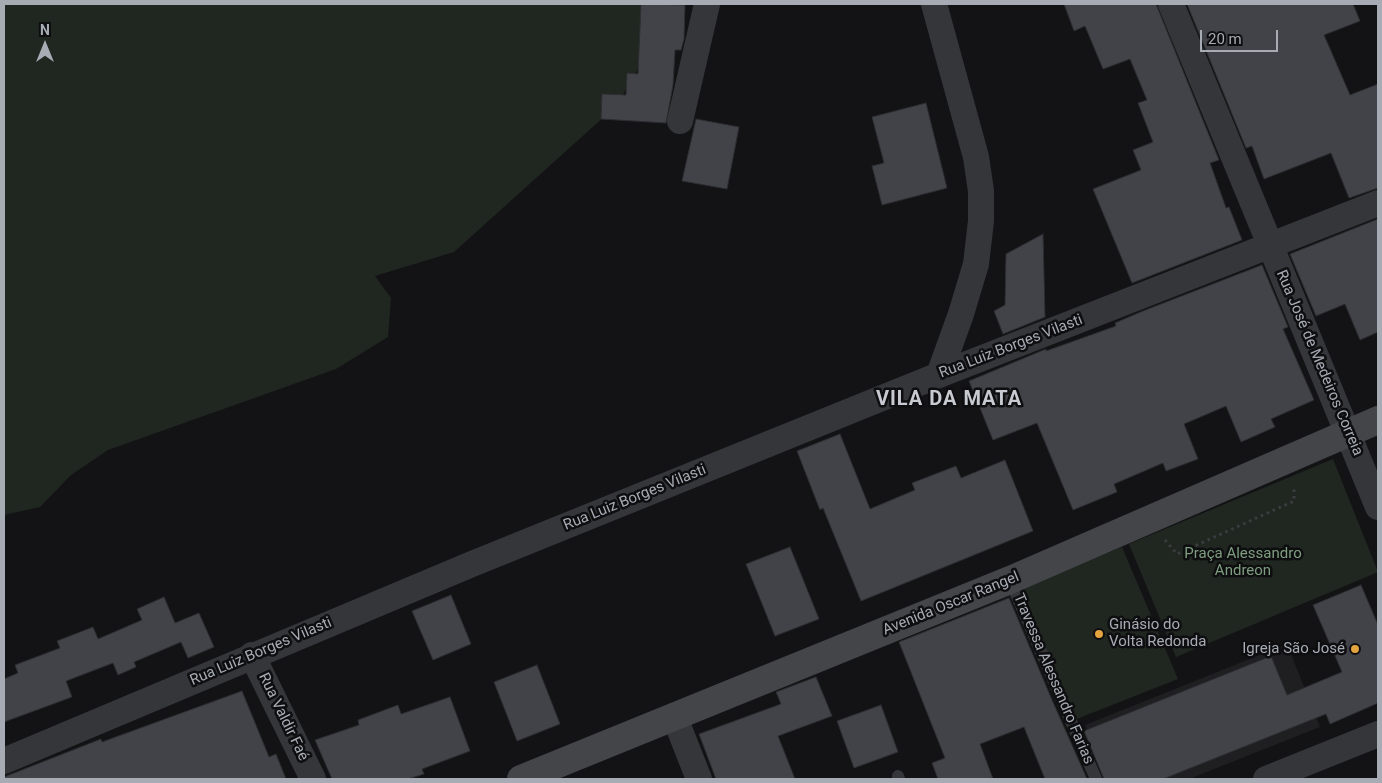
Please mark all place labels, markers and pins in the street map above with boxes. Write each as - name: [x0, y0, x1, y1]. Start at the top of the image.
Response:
- place label: Ginásio do Volta Redonda: [1109, 616, 1206, 651]
- marker: Ginásio do Volta Redonda: [1093, 628, 1105, 640]
- place label: Igreja São José: [1242, 640, 1345, 658]
- marker: Igreja São José: [1349, 643, 1361, 655]

